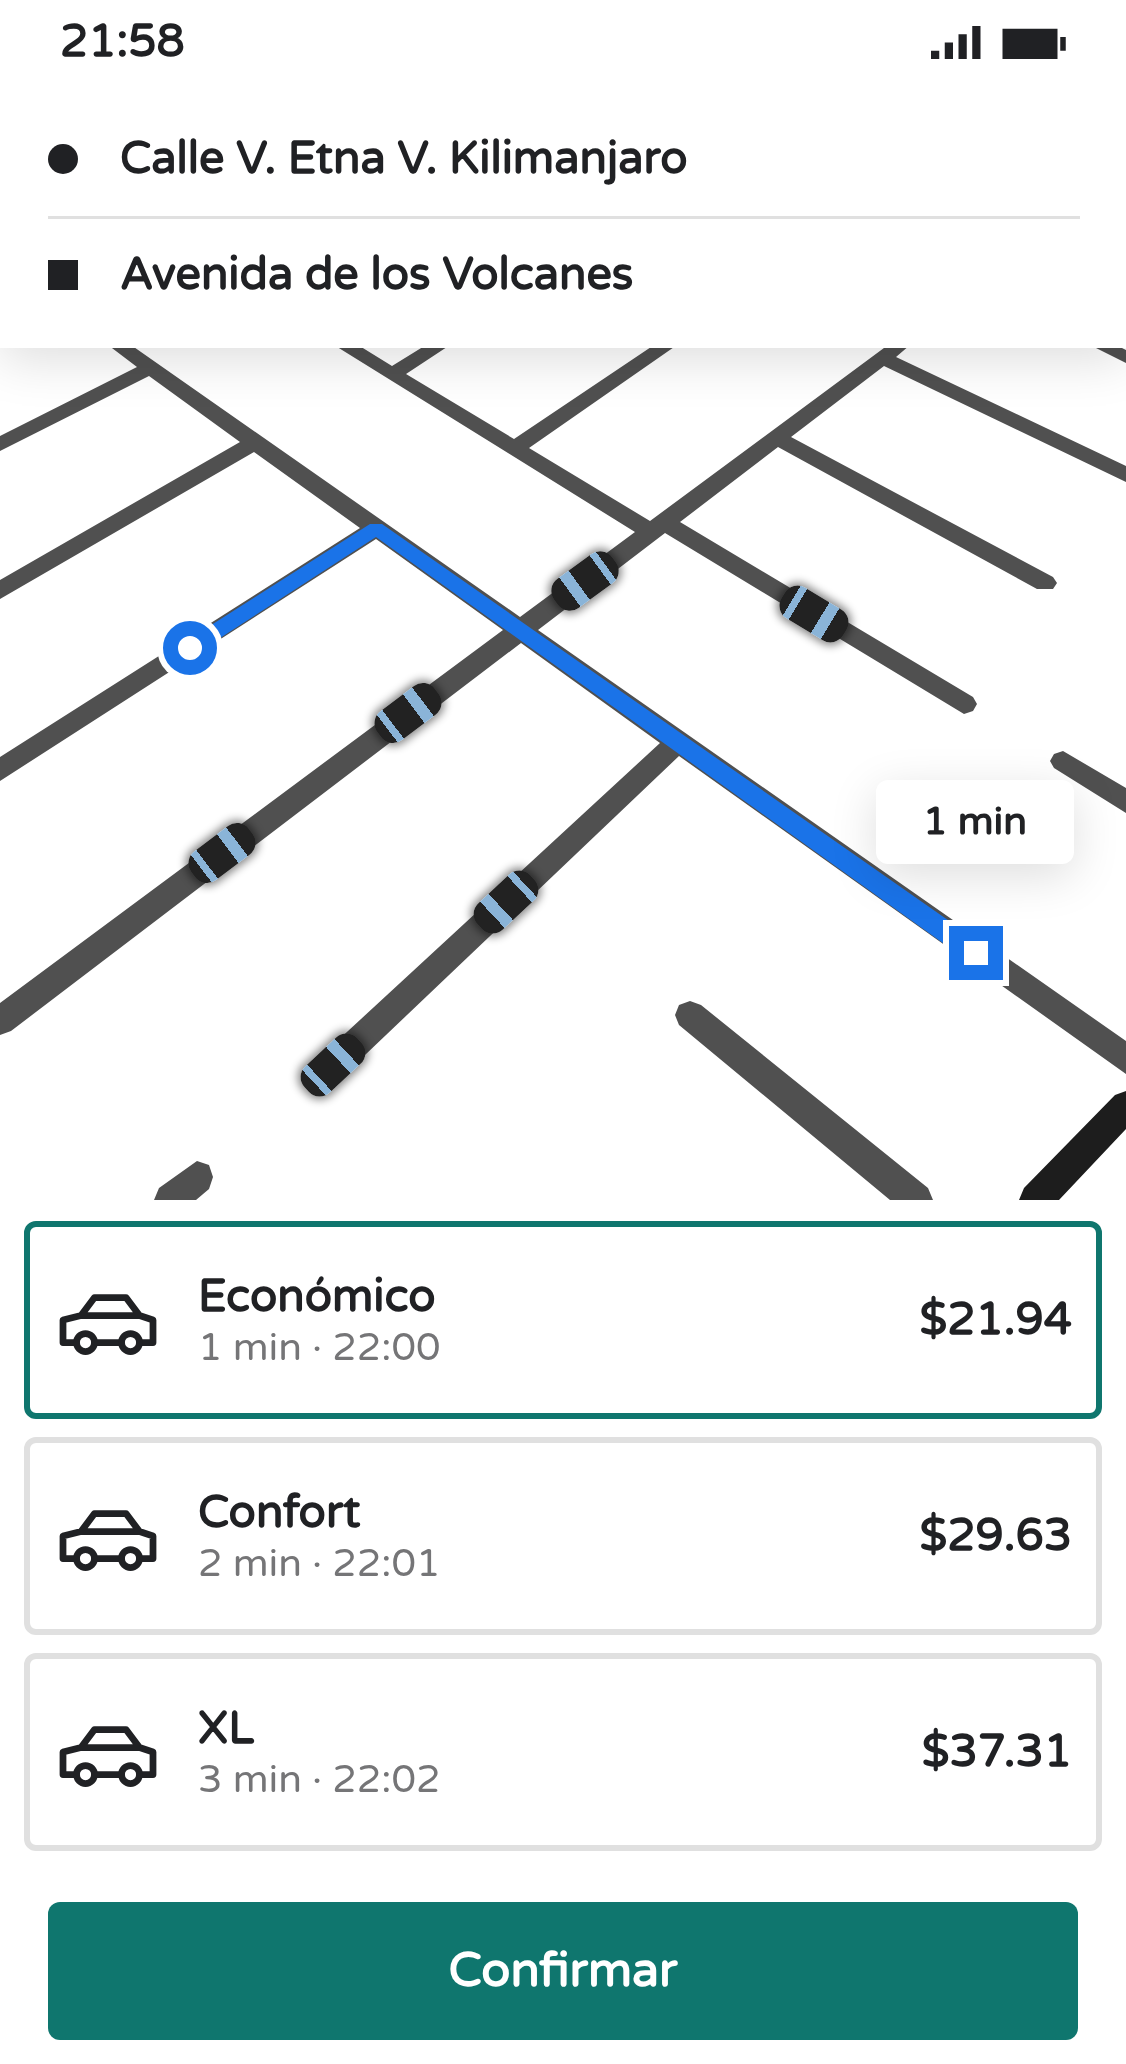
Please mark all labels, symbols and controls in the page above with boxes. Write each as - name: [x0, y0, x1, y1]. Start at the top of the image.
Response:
- text: 21:58: [60, 15, 185, 69]
- text: Calle V. Etna V. Kilimanjaro: [120, 132, 688, 186]
- text: Avenida de los Volcanes: [120, 248, 633, 302]
- car: [545, 545, 625, 617]
- car: [774, 580, 854, 648]
- route start: [163, 621, 217, 675]
- car: [368, 677, 448, 749]
- callout: 1 min: [877, 779, 1075, 863]
- text: 1 min: [923, 798, 1027, 845]
- car: [182, 817, 262, 889]
- car: [467, 864, 545, 940]
- route end: [949, 926, 1003, 980]
- car: [294, 1027, 372, 1103]
- icon: car: [54, 1266, 162, 1374]
- text: Económico: [198, 1270, 436, 1324]
- text: $21.94: [920, 1293, 1072, 1347]
- text: 1 min · 22:00: [198, 1324, 440, 1371]
- icon: car: [54, 1482, 162, 1590]
- text: Confort: [198, 1486, 360, 1540]
- text: $29.63: [920, 1509, 1072, 1563]
- text: 2 min · 22:01: [198, 1540, 440, 1587]
- icon: car: [54, 1698, 162, 1806]
- text: XL: [198, 1702, 254, 1756]
- text: $37.31: [922, 1725, 1072, 1779]
- text: 3 min · 22:02: [198, 1756, 440, 1803]
- button: Confirmar: [48, 1902, 1078, 2040]

